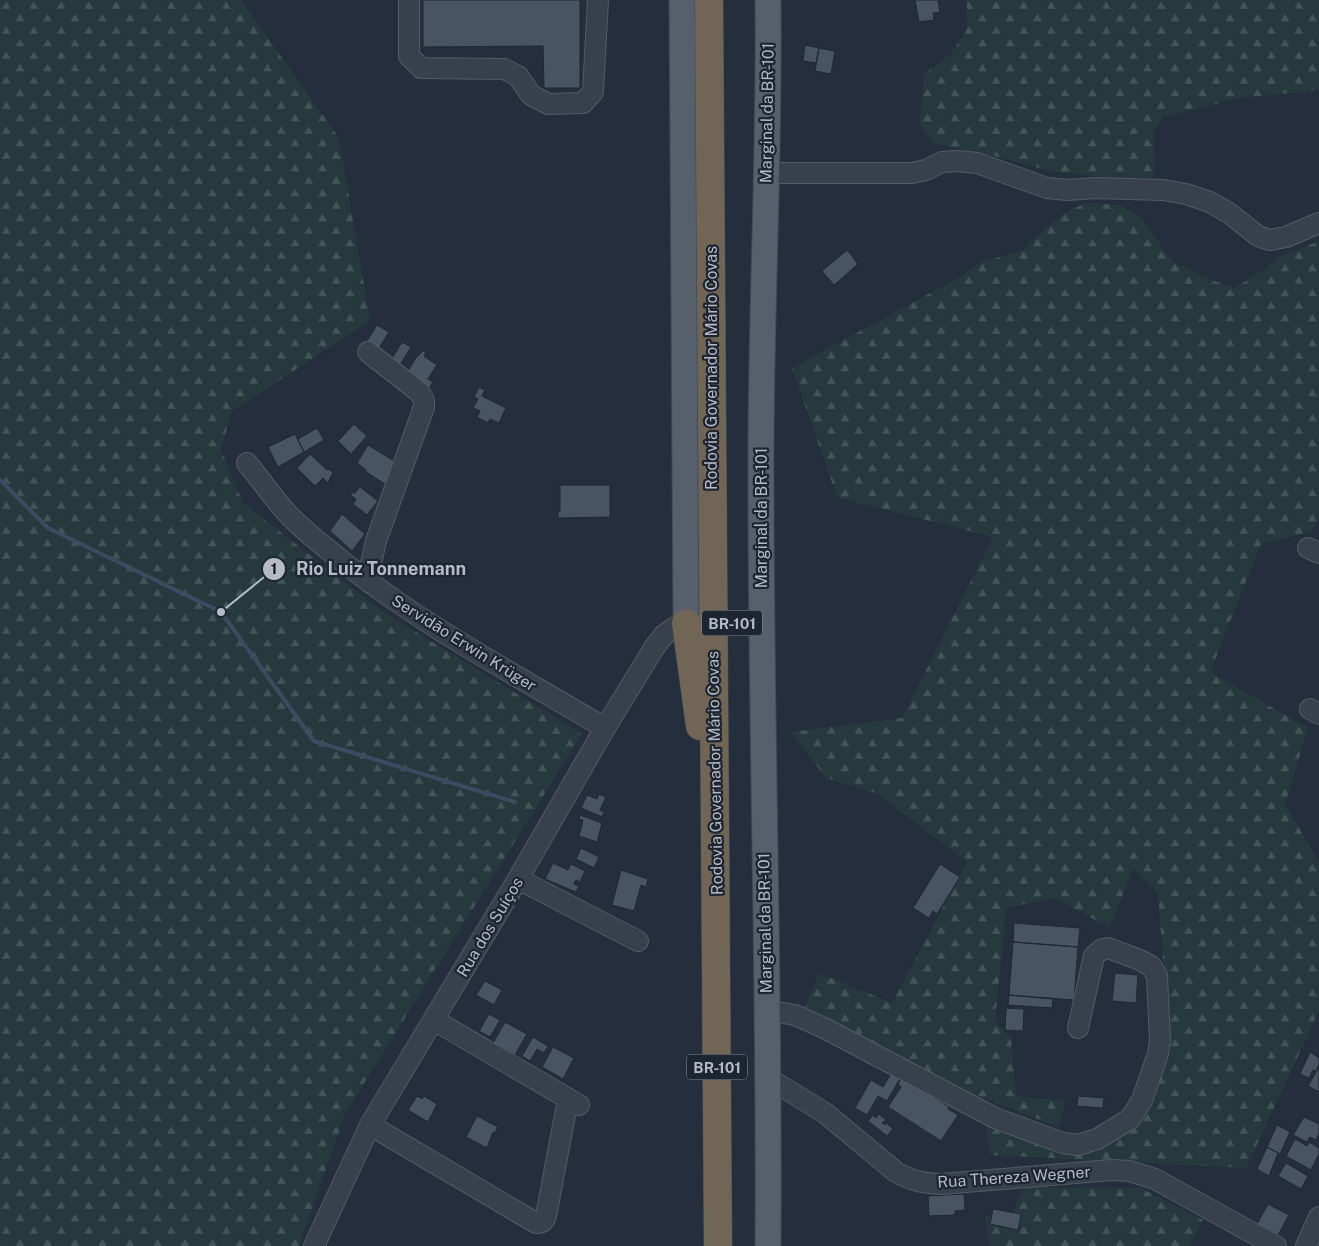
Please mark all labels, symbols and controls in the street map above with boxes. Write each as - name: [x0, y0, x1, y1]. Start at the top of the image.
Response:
- street label: Marginal da BR-101: [756, 43, 778, 183]
- street label: Rodovia Governador Mário Covas: [702, 246, 721, 490]
- street label: Marginal da BR-101: [752, 448, 771, 588]
- callout: Rio Luiz Tonnemann: [261, 553, 476, 586]
- text: Rio Luiz Tonnemann: [296, 558, 466, 579]
- text: 1: [271, 560, 277, 577]
- street label: Servidão Erwin Krüger: [388, 591, 540, 695]
- road number: BR-101: [702, 610, 762, 636]
- street label: Rodovia Governador Mário Covas: [703, 651, 727, 895]
- street label: Marginal da BR-101: [754, 853, 776, 993]
- street label: Rua dos Suíços: [453, 874, 527, 980]
- road number: BR-101: [687, 1054, 747, 1080]
- street label: Rua Thereza Wegner: [937, 1162, 1091, 1192]

